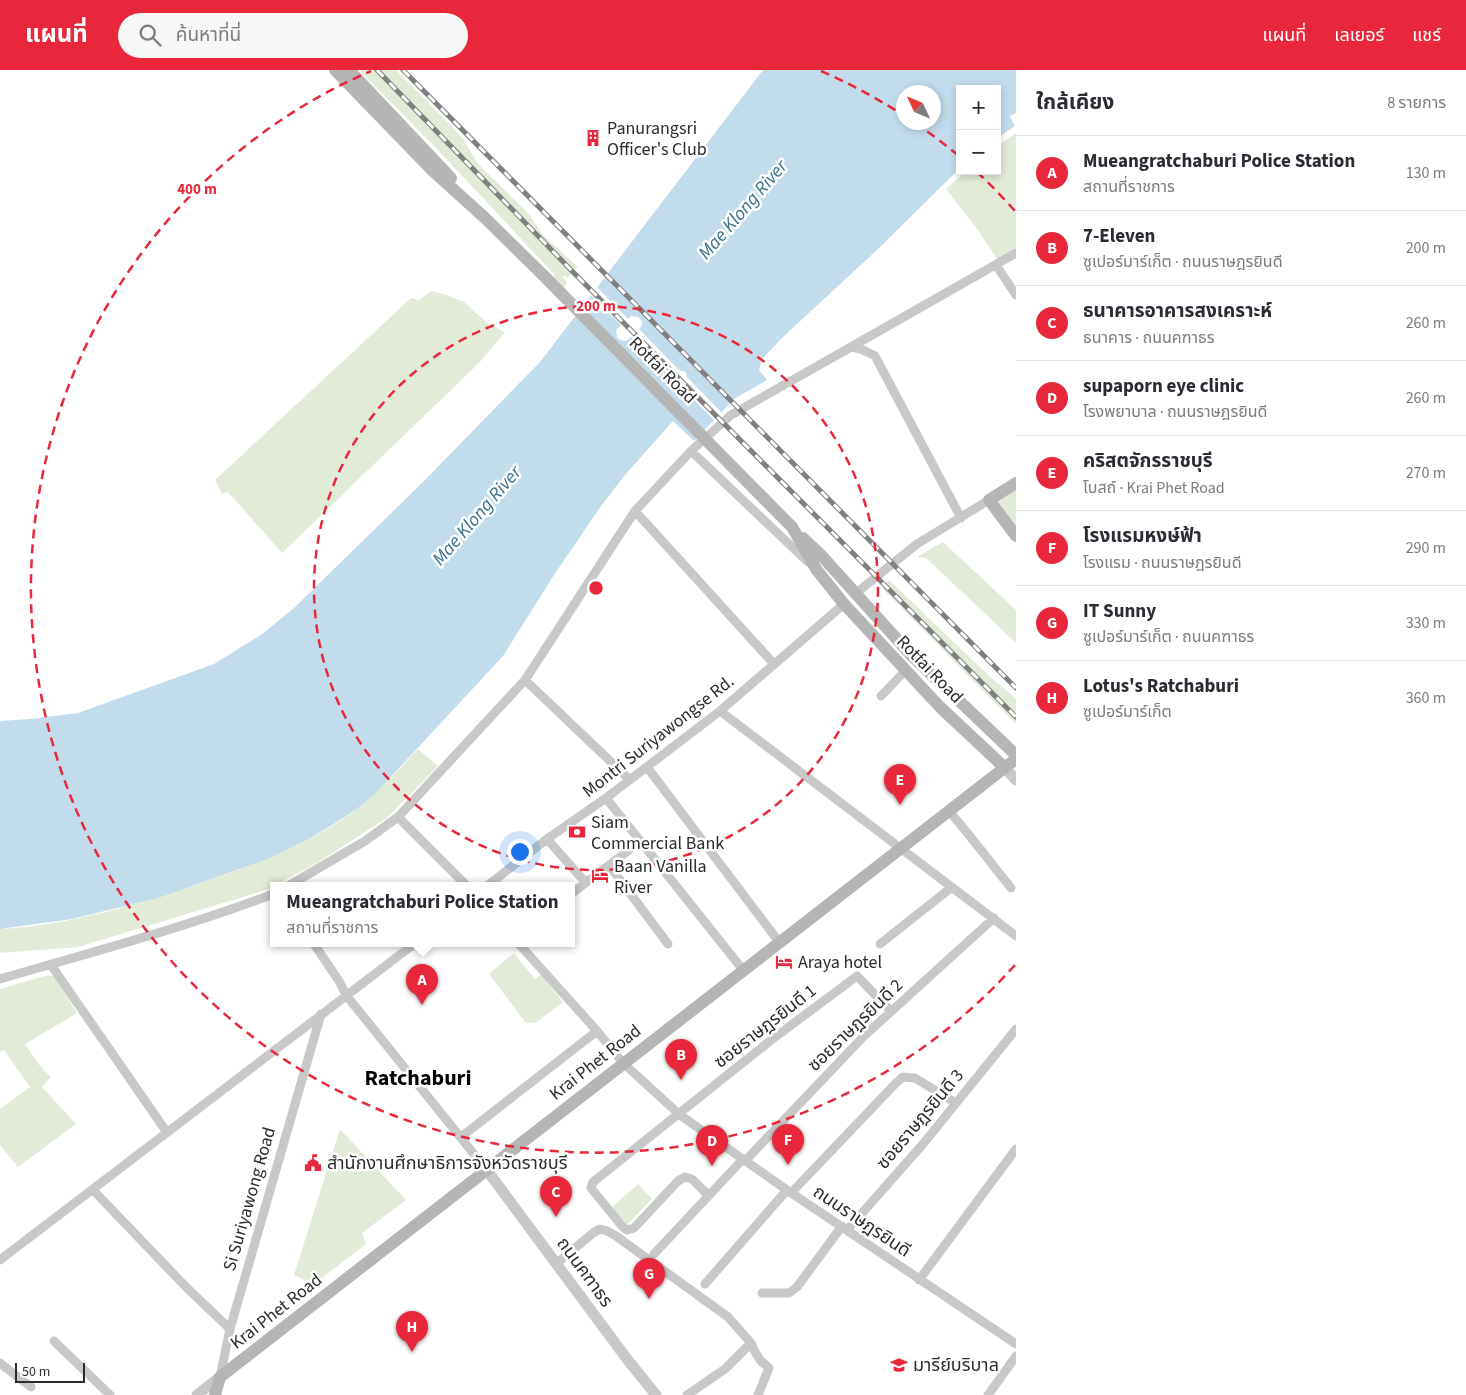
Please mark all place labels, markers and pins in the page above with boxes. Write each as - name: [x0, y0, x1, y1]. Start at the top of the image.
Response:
- place label: Panurangsri Officer's Club: [607, 116, 707, 162]
- building icon: Panurangsri Officer's Club: [583, 128, 603, 148]
- centre of rings: [587, 579, 605, 597]
- pin: E: [884, 764, 916, 805]
- place label: Siam Commercial Bank: [591, 810, 724, 856]
- bank icon: Siam Commercial Bank: [567, 822, 587, 842]
- place label: Baan Vanilla River: [614, 854, 707, 900]
- hotel icon: Baan Vanilla River: [590, 866, 610, 886]
- place label: Araya hotel: [798, 950, 882, 975]
- hotel icon: Araya hotel: [774, 952, 794, 972]
- pin: A: [406, 964, 438, 1005]
- pin: B: [665, 1039, 697, 1080]
- pin: F: [772, 1124, 804, 1165]
- pin: D: [696, 1125, 728, 1166]
- place label: สำนักงานศึกษาธิการจังหวัดราชบุรี: [327, 1151, 568, 1176]
- public building icon: สำนักงานศึกษาธิการจังหวัดราชบุรี: [303, 1153, 323, 1173]
- pin: C: [540, 1176, 572, 1217]
- pin: G: [633, 1258, 665, 1299]
- pin: H: [396, 1311, 428, 1352]
- place label: มารีย์บริบาล: [913, 1353, 999, 1378]
- school or university icon: มารีย์บริบาล: [889, 1355, 909, 1375]

